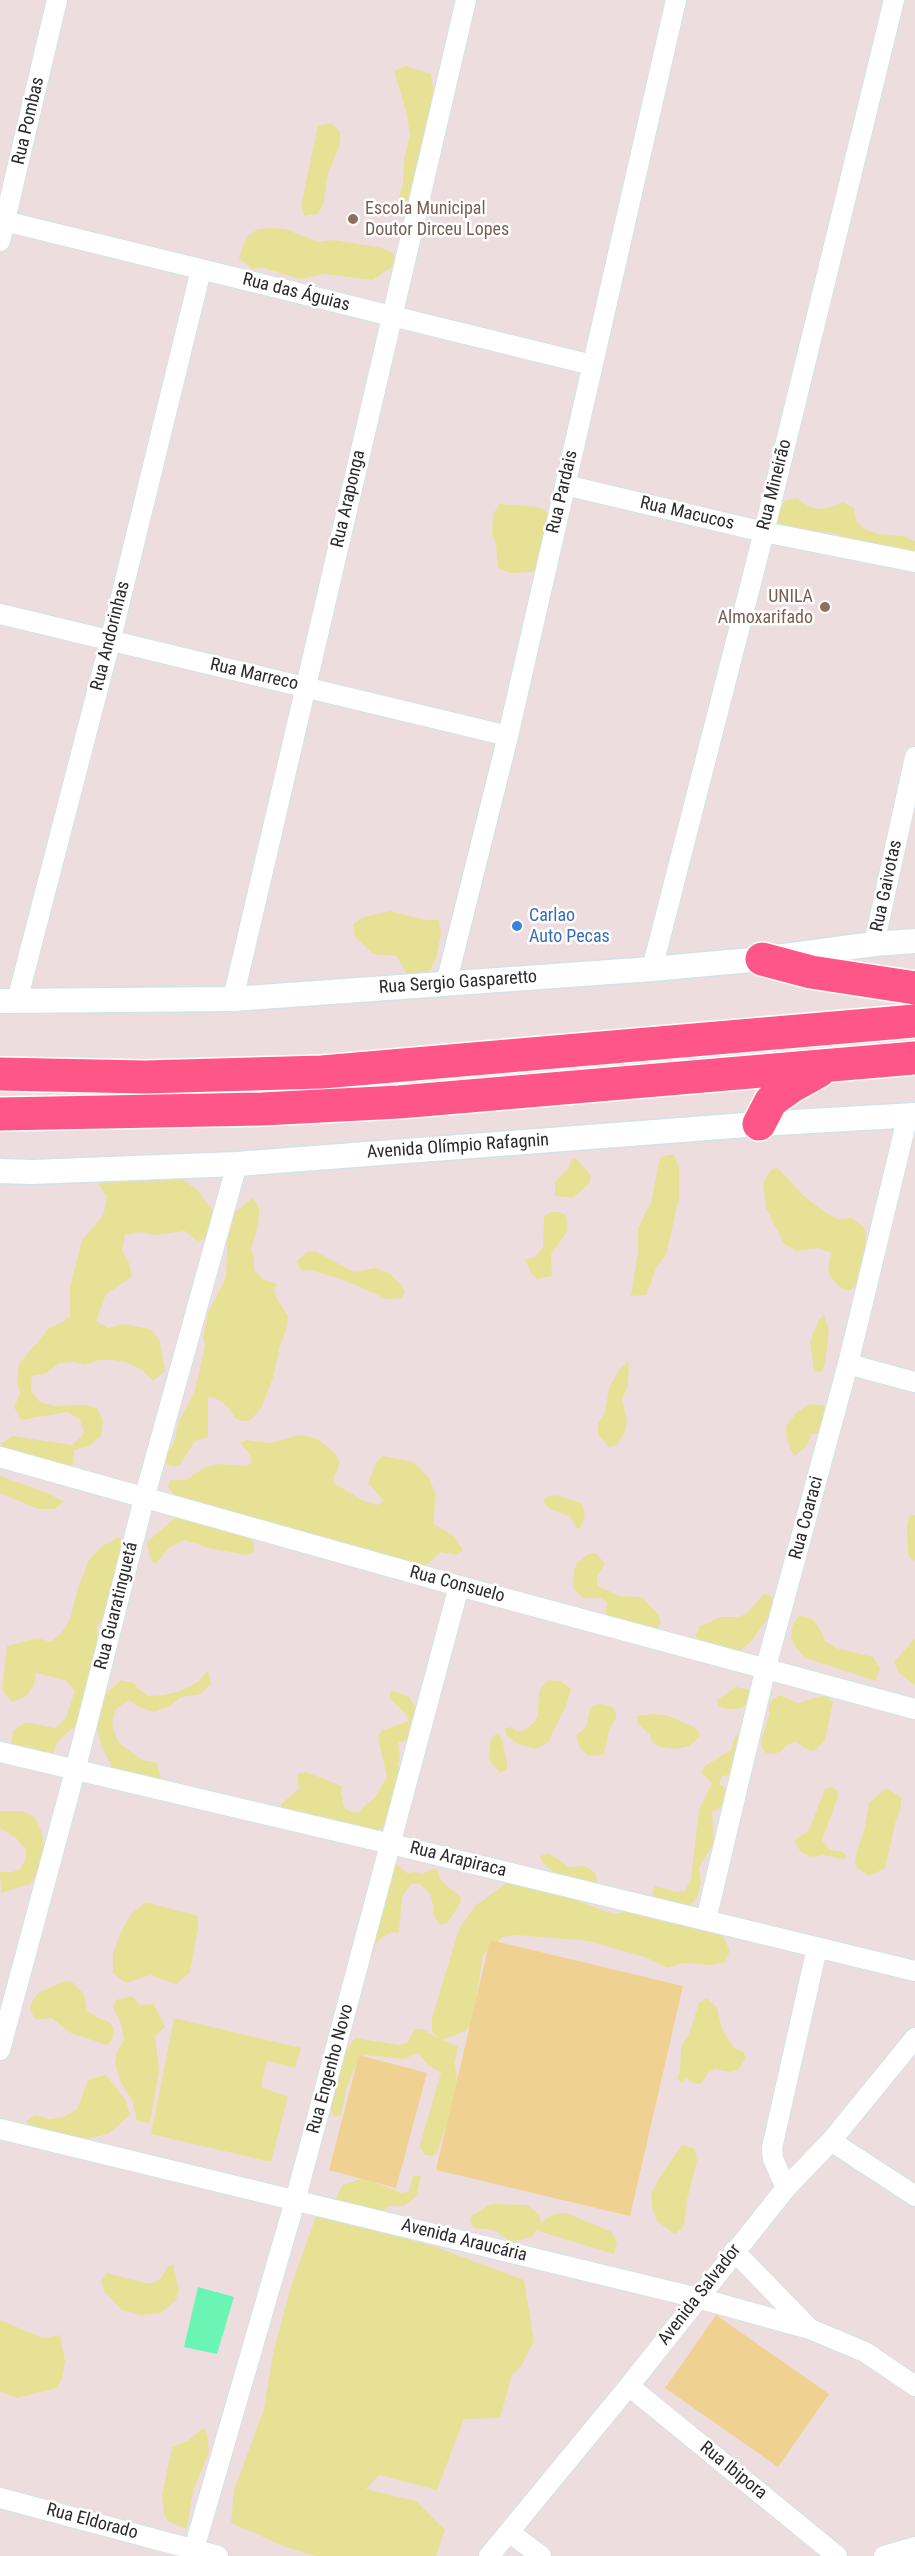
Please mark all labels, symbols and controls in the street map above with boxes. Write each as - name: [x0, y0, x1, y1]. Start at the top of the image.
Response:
- street label: Rua Pombas: [8, 75, 50, 167]
- place label: Escola Municipal Doutor Dirceu Lopes: [365, 198, 509, 240]
- marker: Escola Municipal Doutor Dirceu Lopes: [346, 212, 360, 226]
- street label: Rua das Águias: [240, 269, 352, 317]
- street label: Rua Mineirão: [753, 437, 797, 533]
- street label: Rua Araponga: [327, 448, 371, 550]
- street label: Rua Pardais: [543, 448, 583, 536]
- street label: Rua Macucos: [638, 493, 736, 535]
- street label: Rua Andorinhas: [87, 579, 135, 693]
- place label: UNILA Almoxarifado: [718, 586, 813, 628]
- marker: UNILA Almoxarifado: [818, 600, 832, 614]
- street label: Rua Marreco: [208, 654, 300, 696]
- street label: Rua Gaivotas: [867, 838, 907, 934]
- place label: Carlao Auto Pecas: [529, 905, 610, 948]
- marker: Carlao Auto Pecas: [510, 919, 524, 933]
- street label: Rua Sergio Gasparetto: [378, 967, 538, 999]
- street label: Avenida Olímpio Rafagnin: [366, 1130, 550, 1164]
- street label: Rua Coaraci: [786, 1474, 828, 1562]
- street label: Rua Guaratinguetá: [91, 1540, 143, 1672]
- street label: Rua Consuelo: [407, 1562, 507, 1608]
- street label: Rua Arapiraca: [407, 1838, 509, 1882]
- street label: Rua Engenho Novo: [303, 2002, 359, 2136]
- street label: Avenida Araucária: [399, 2215, 529, 2267]
- street label: Avenida Salvador: [654, 2240, 746, 2350]
- street label: Rua Ibipora: [695, 2437, 771, 2505]
- street label: Rua Eldorado: [44, 2499, 140, 2545]

